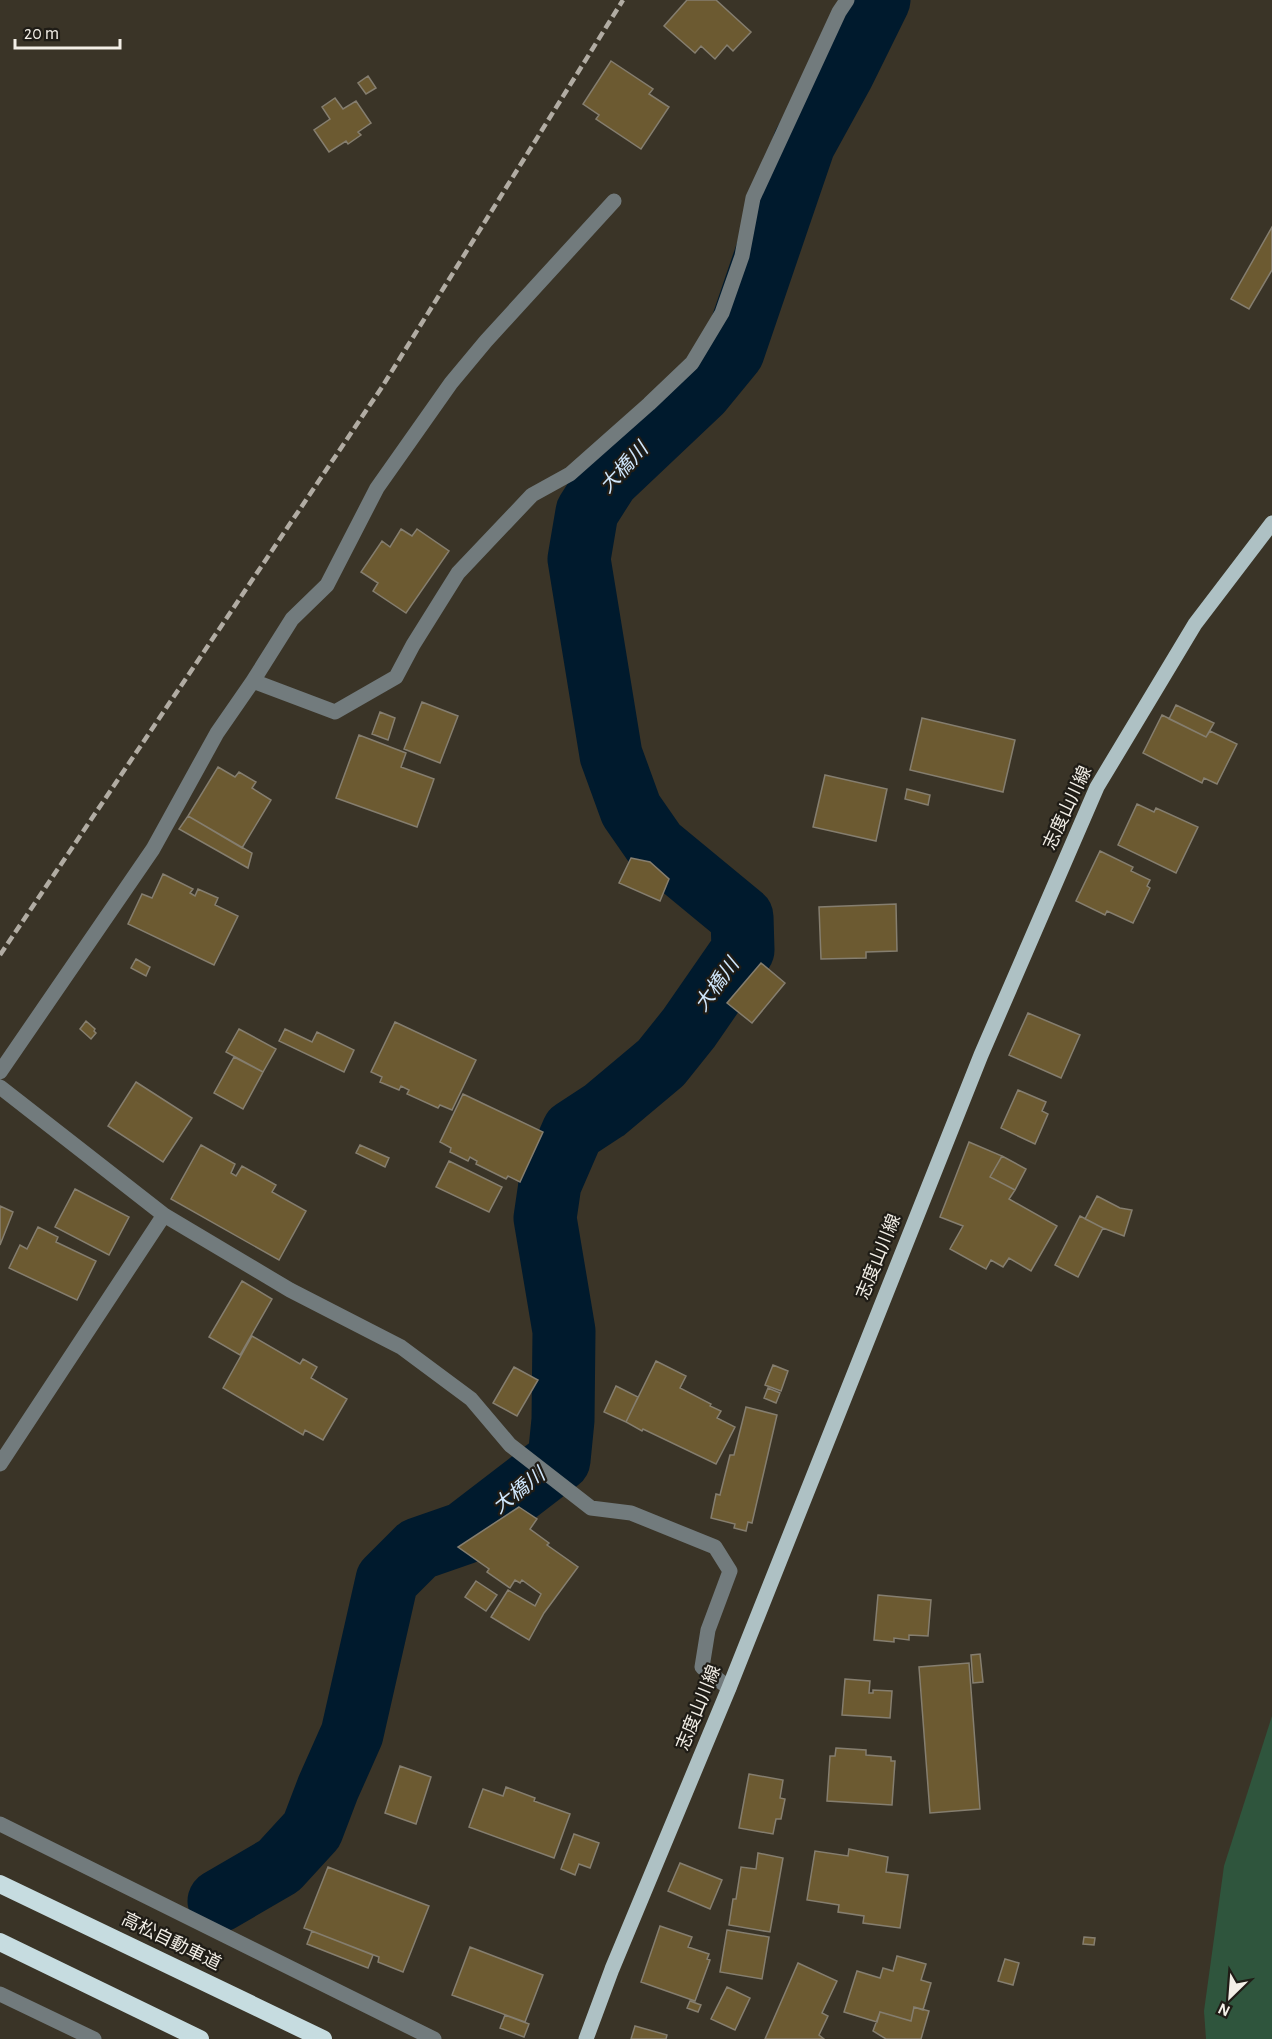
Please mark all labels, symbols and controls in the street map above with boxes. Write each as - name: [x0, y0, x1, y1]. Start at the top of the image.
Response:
- scale bar: [15, 12, 120, 50]
- text: 20 m: [24, 25, 59, 43]
- water label: 大橋川: [595, 437, 653, 497]
- street label: 志度山川線: [1039, 763, 1095, 853]
- water label: 大橋川: [690, 953, 744, 1015]
- street label: 志度山川線: [852, 1211, 904, 1302]
- water label: 大橋川: [489, 1463, 550, 1517]
- street label: 志度山川線: [672, 1662, 724, 1753]
- street label: 高松自動車道: [119, 1908, 224, 1974]
- north arrow: [1200, 1967, 1260, 2027]
- text: N: [1216, 2000, 1233, 2019]

